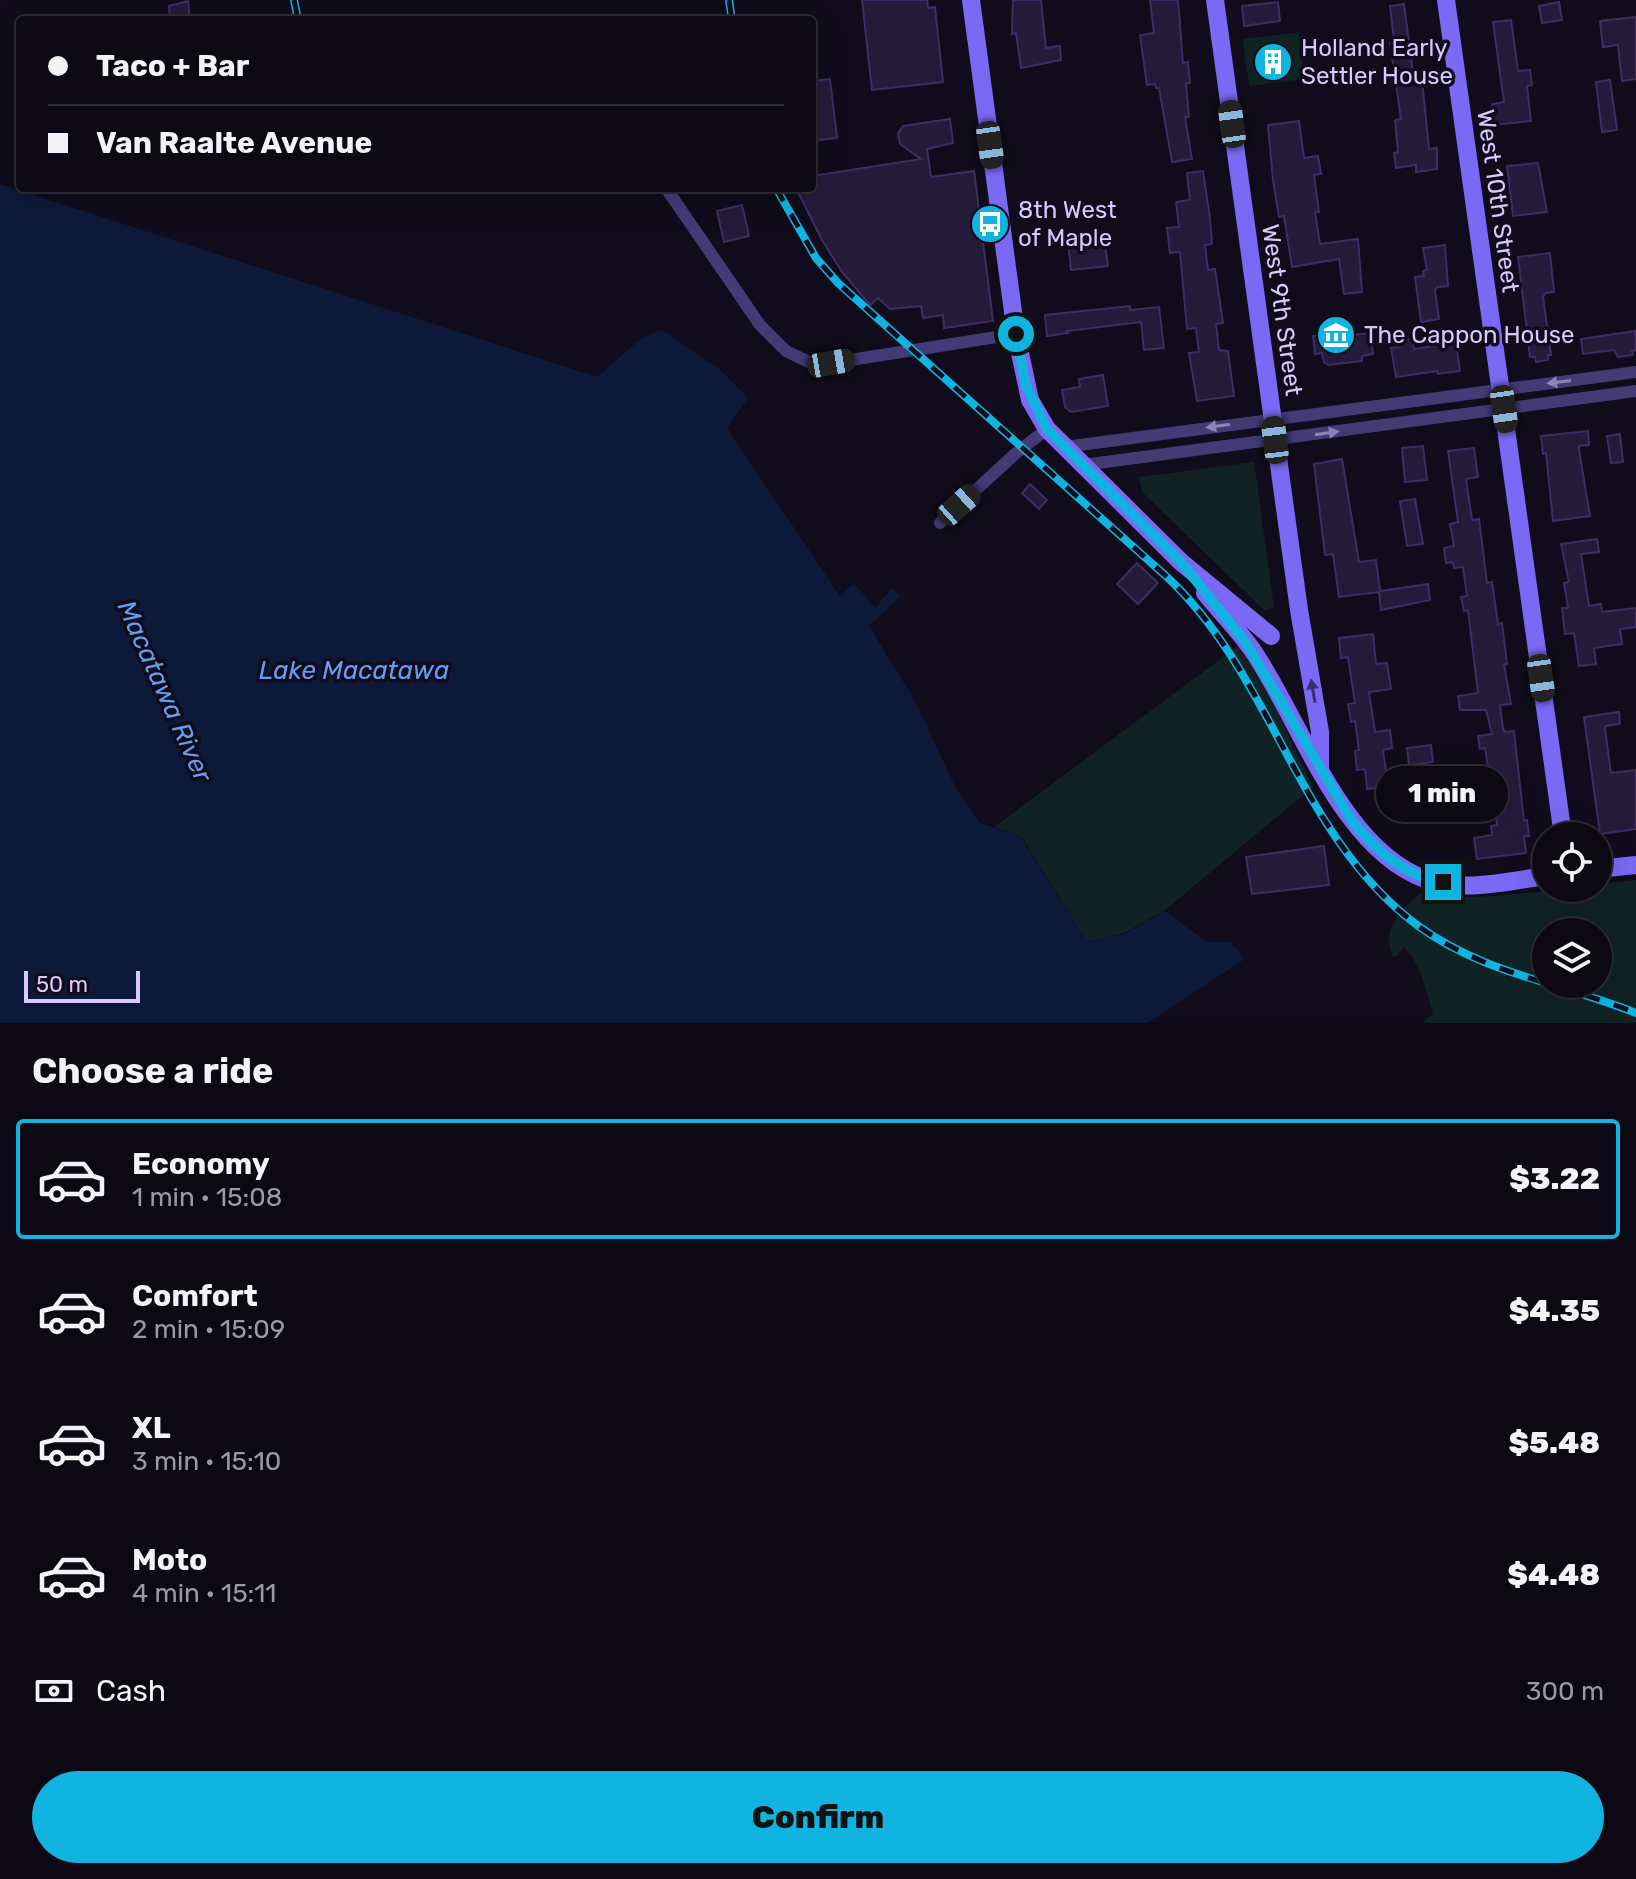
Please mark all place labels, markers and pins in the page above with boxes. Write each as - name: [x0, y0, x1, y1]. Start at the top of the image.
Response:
- place label: Holland Early Settler House: [1301, 34, 1453, 90]
- building icon: Holland Early Settler House: [1252, 41, 1294, 83]
- place label: 8th West of Maple: [1018, 196, 1117, 252]
- bus stop icon: 8th West of Maple: [969, 203, 1011, 245]
- museum icon: The Cappon House: [1315, 314, 1357, 356]
- place label: The Cappon House: [1364, 321, 1574, 349]

